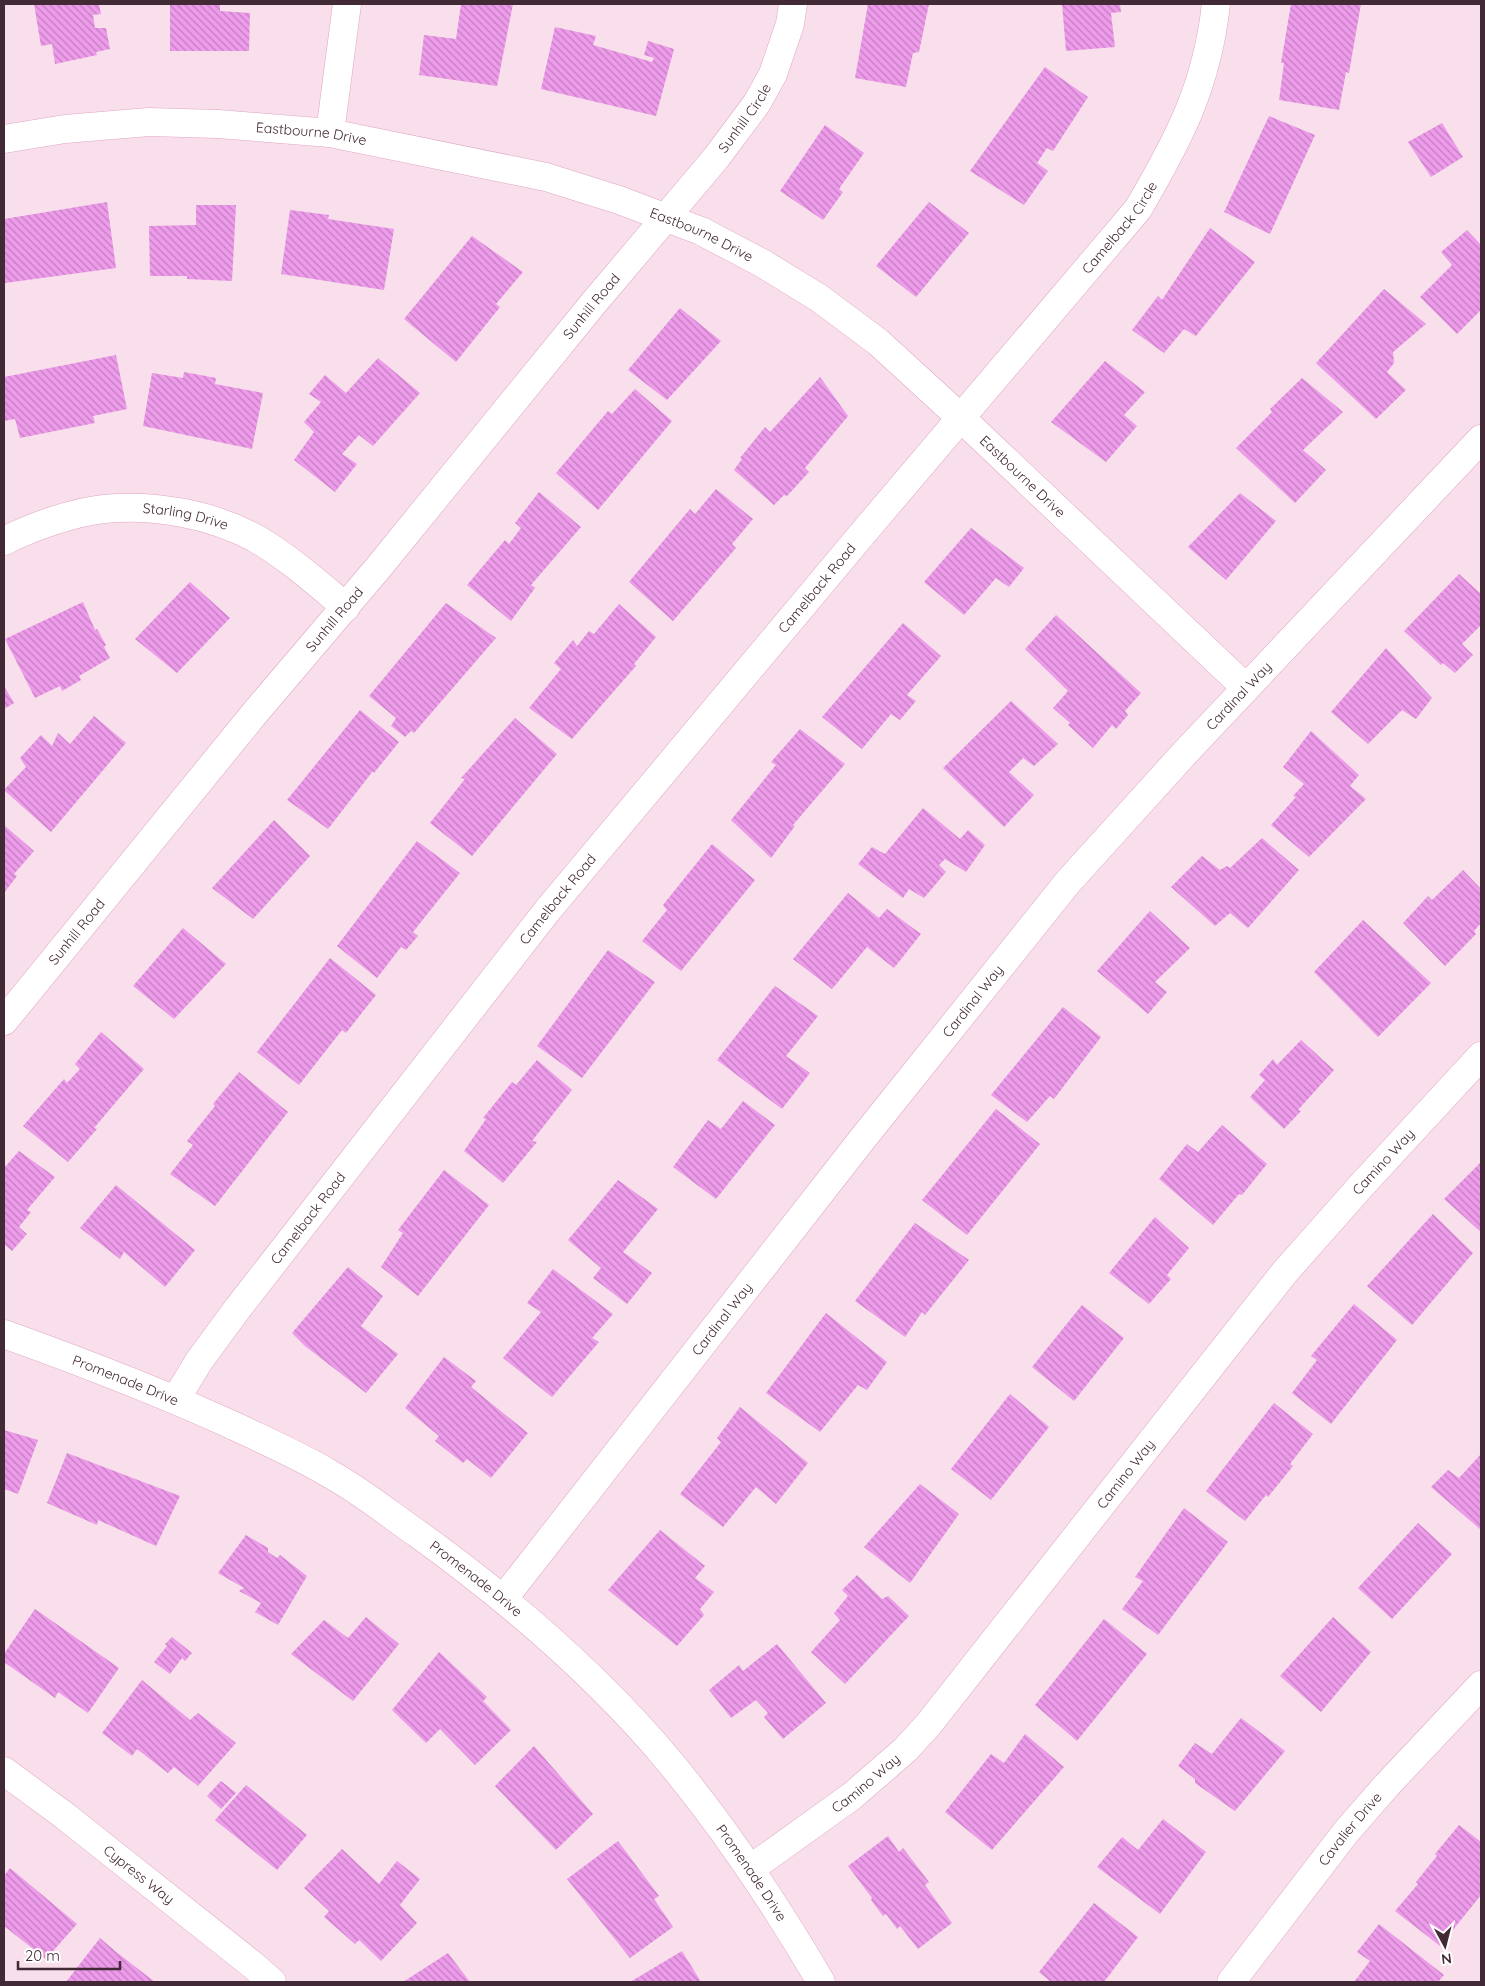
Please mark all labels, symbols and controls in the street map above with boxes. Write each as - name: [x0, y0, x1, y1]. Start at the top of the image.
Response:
- street label: Sunhill Circle: [714, 80, 775, 156]
- street label: Eastbourne Drive: [255, 118, 368, 149]
- street label: Camelback Circle: [1078, 178, 1161, 278]
- street label: Eastbourne Drive: [647, 203, 756, 266]
- street label: Sunhill Road: [559, 270, 624, 343]
- street label: Eastbourne Drive: [976, 431, 1069, 521]
- street label: Starling Drive: [142, 499, 231, 534]
- street label: Camelback Road: [774, 540, 860, 637]
- street label: Sunhill Road: [302, 583, 367, 656]
- street label: Cardinal Way: [1202, 658, 1275, 734]
- street label: Camelback Road: [515, 850, 600, 948]
- street label: Sunhill Road: [44, 895, 109, 969]
- street label: Cardinal Way: [938, 961, 1007, 1041]
- street label: Camino Way: [1348, 1125, 1418, 1199]
- street label: Camelback Road: [266, 1169, 349, 1268]
- street label: Cardinal Way: [688, 1279, 756, 1359]
- street label: Promenade Drive: [70, 1351, 182, 1410]
- street label: Camino Way: [1093, 1436, 1159, 1512]
- street label: Promenade Drive: [426, 1537, 526, 1621]
- street label: Camino Way: [828, 1750, 904, 1817]
- street label: Cavalier Drive: [1314, 1788, 1386, 1869]
- street label: Promenade Drive: [712, 1821, 791, 1925]
- street label: Cypress Way: [100, 1841, 178, 1908]
- north arrow: [1420, 1921, 1470, 1971]
- scale bar: [18, 1938, 120, 1970]
- text: 20 m: [25, 1946, 60, 1965]
- text: N: [1440, 1949, 1453, 1968]

